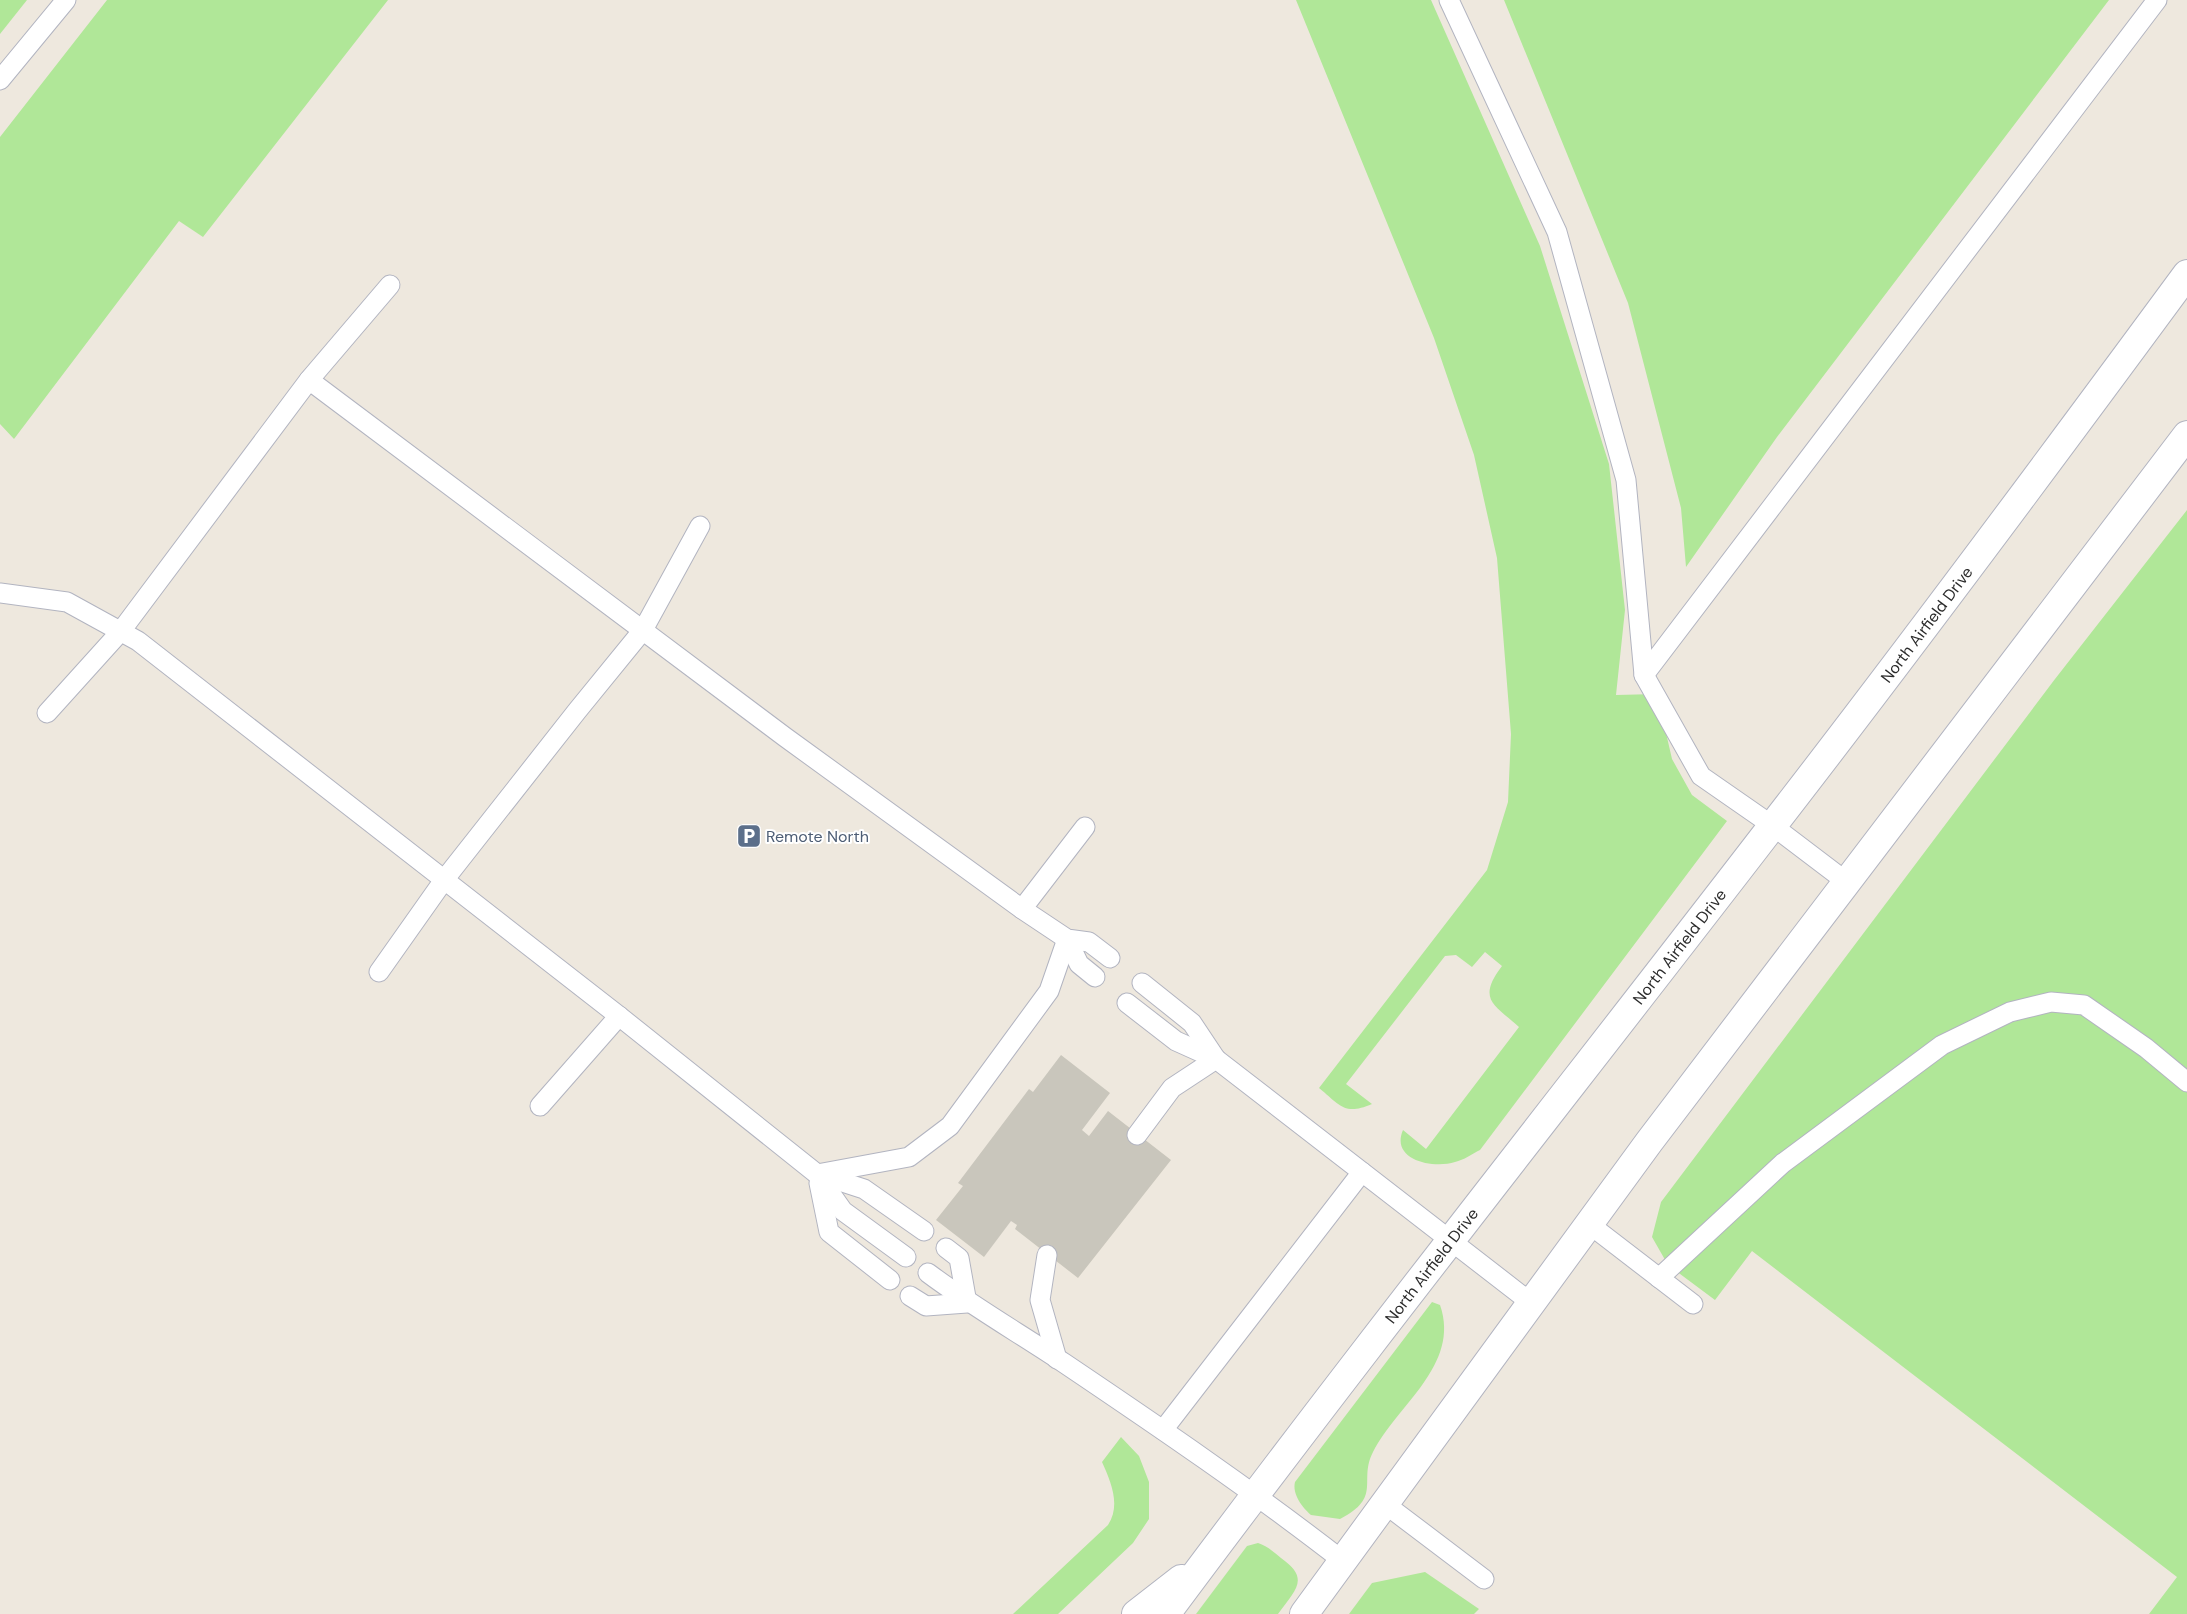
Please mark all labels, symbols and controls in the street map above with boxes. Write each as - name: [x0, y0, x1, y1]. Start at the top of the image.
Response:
- street label: North Airfield Drive: [1876, 562, 1977, 687]
- parking icon: Remote North: [736, 823, 762, 849]
- place label: Remote North: [766, 826, 869, 847]
- street label: North Airfield Drive: [1628, 884, 1731, 1008]
- street label: North Airfield Drive: [1380, 1203, 1483, 1327]

